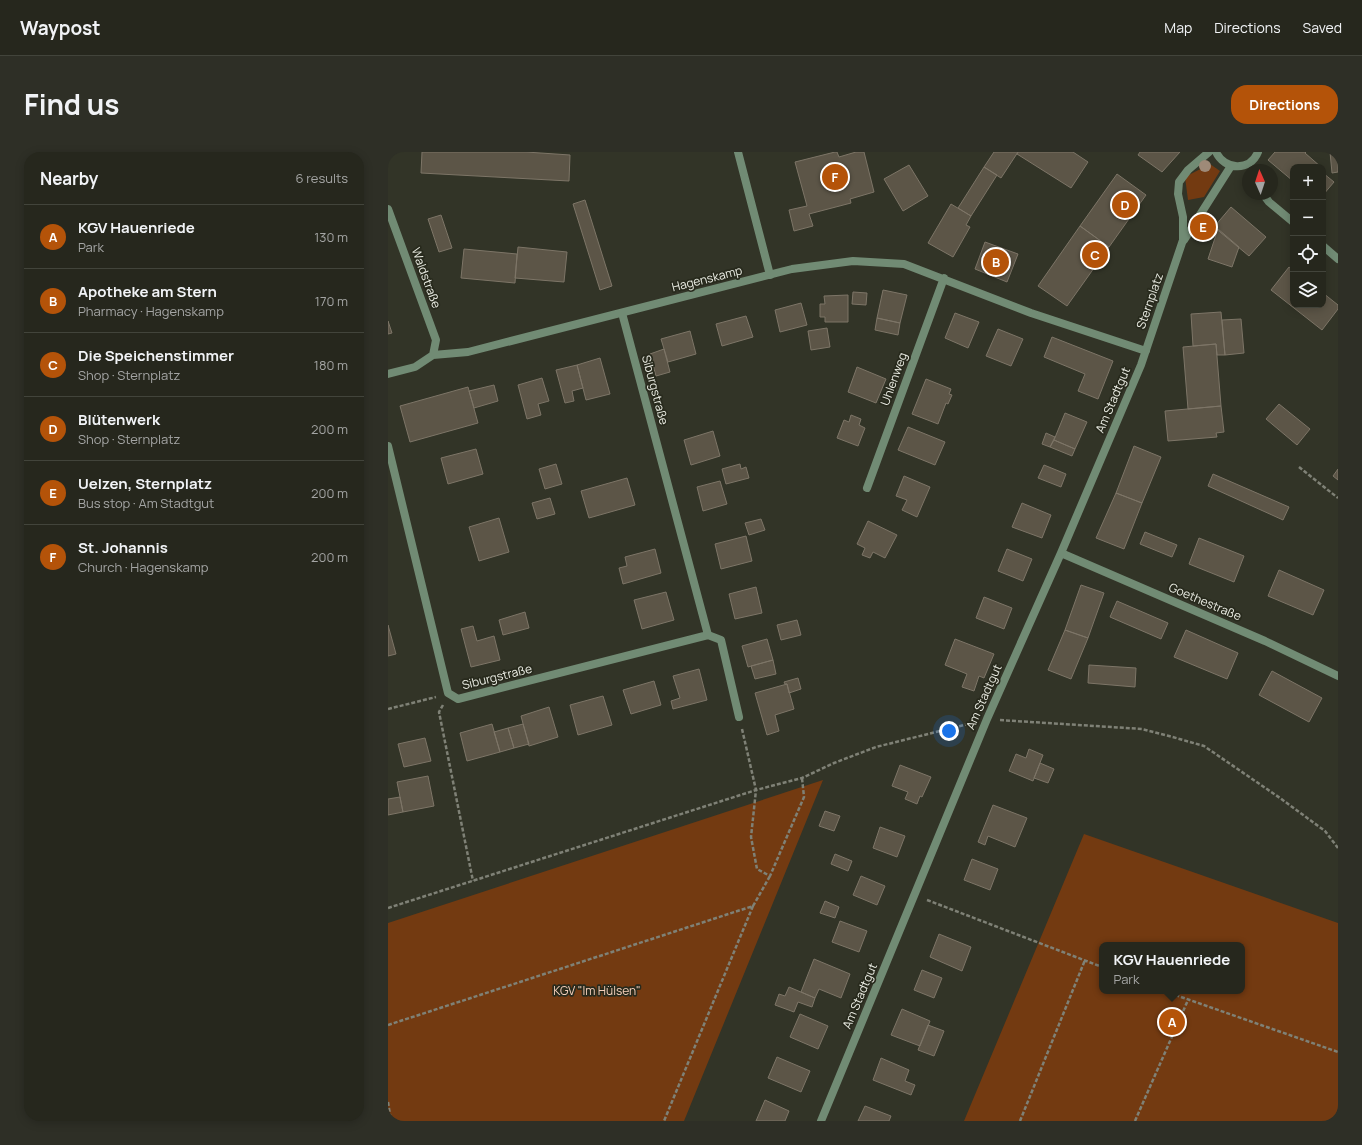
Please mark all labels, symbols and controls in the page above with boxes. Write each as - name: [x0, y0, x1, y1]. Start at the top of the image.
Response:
- text: Waypost: [20, 15, 100, 41]
- text: Map: [1164, 18, 1192, 37]
- text: Directions: [1214, 18, 1281, 37]
- text: Saved: [1303, 18, 1342, 37]
- text: Find us: [24, 85, 119, 123]
- button: Directions: [1231, 85, 1338, 124]
- pin: F: [822, 162, 848, 192]
- north arrow: [1242, 164, 1278, 200]
- map controls: [1290, 164, 1326, 308]
- button: +: [1290, 164, 1326, 200]
- text: Nearby: [40, 167, 98, 190]
- text: 6 results: [296, 169, 348, 187]
- pin: D: [1112, 190, 1138, 220]
- button: −: [1290, 200, 1326, 236]
- pin: E: [1190, 212, 1216, 242]
- text: KGV Hauenriede: [78, 217, 195, 238]
- text: A: [49, 228, 57, 246]
- text: 130 m: [314, 228, 348, 246]
- button: locate: [1290, 236, 1326, 272]
- text: Park: [78, 238, 104, 256]
- pin: C: [1082, 240, 1108, 270]
- street label: Waldstraße: [408, 245, 445, 310]
- pin: B: [983, 247, 1009, 277]
- street label: Hagenskamp: [670, 262, 744, 295]
- street label: Sternplatz: [1132, 271, 1167, 331]
- button: layers: [1290, 272, 1326, 308]
- text: Apotheke am Stern: [78, 281, 217, 302]
- text: B: [49, 292, 57, 310]
- text: 170 m: [315, 292, 348, 310]
- text: Pharmacy · Hagenskamp: [78, 302, 224, 320]
- text: Die Speichenstimmer: [78, 345, 234, 366]
- street label: Uhlenweg: [876, 350, 911, 408]
- street label: Siburgstraße: [638, 353, 673, 427]
- text: C: [48, 356, 58, 374]
- text: 180 m: [314, 356, 348, 374]
- street label: Am Stadtgut: [1091, 364, 1134, 435]
- text: Shop · Sternplatz: [78, 366, 180, 384]
- text: Blütenwerk: [78, 409, 160, 430]
- text: D: [48, 420, 58, 438]
- text: 200 m: [311, 420, 348, 438]
- text: Shop · Sternplatz: [78, 430, 180, 448]
- text: Uelzen, Sternplatz: [78, 473, 212, 494]
- text: E: [49, 484, 57, 502]
- text: 200 m: [311, 484, 348, 502]
- text: Bus stop · Am Stadtgut: [78, 494, 214, 512]
- text: St. Johannis: [78, 537, 168, 558]
- text: F: [50, 548, 56, 566]
- text: 200 m: [311, 548, 348, 566]
- text: Church · Hagenskamp: [78, 558, 209, 576]
- street label: Goethestraße: [1166, 579, 1244, 625]
- street label: Siburgstraße: [460, 660, 534, 693]
- street label: Am Stadtgut: [962, 661, 1006, 732]
- your location: [939, 721, 959, 741]
- popup: [1099, 942, 1245, 994]
- text: KGV Hauenriede: [1114, 949, 1230, 970]
- street label: Am Stadtgut: [838, 960, 881, 1031]
- text: Park: [1114, 970, 1140, 988]
- park label: KGV "Im Hülsen": [553, 982, 641, 999]
- pin: A: [1159, 1007, 1185, 1037]

